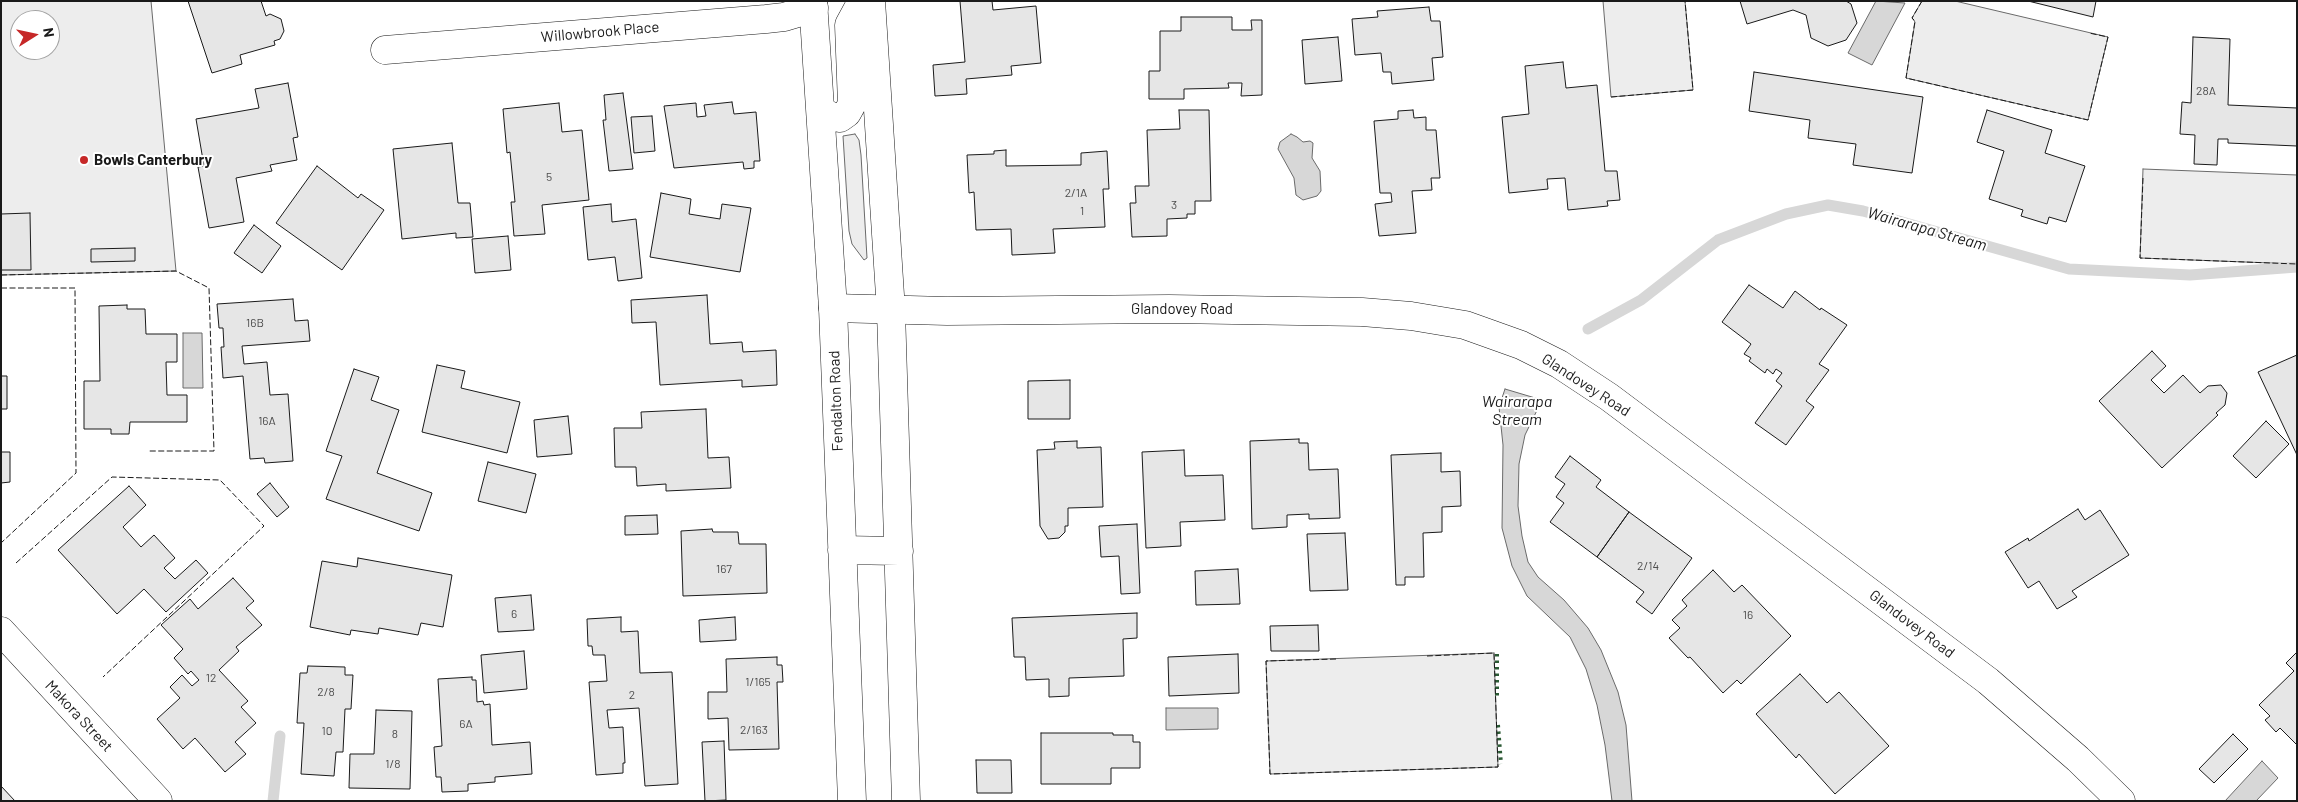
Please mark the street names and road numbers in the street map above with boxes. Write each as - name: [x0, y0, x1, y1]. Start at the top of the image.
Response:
- street label: Willowbrook Place: [540, 18, 660, 46]
- street label: Glandovey Road: [1131, 300, 1233, 318]
- street label: Fendalton Road: [825, 350, 847, 452]
- street label: Glandovey Road: [1538, 350, 1634, 420]
- street label: Glandovey Road: [1866, 586, 1958, 662]
- street label: Makora Street: [41, 677, 117, 755]

